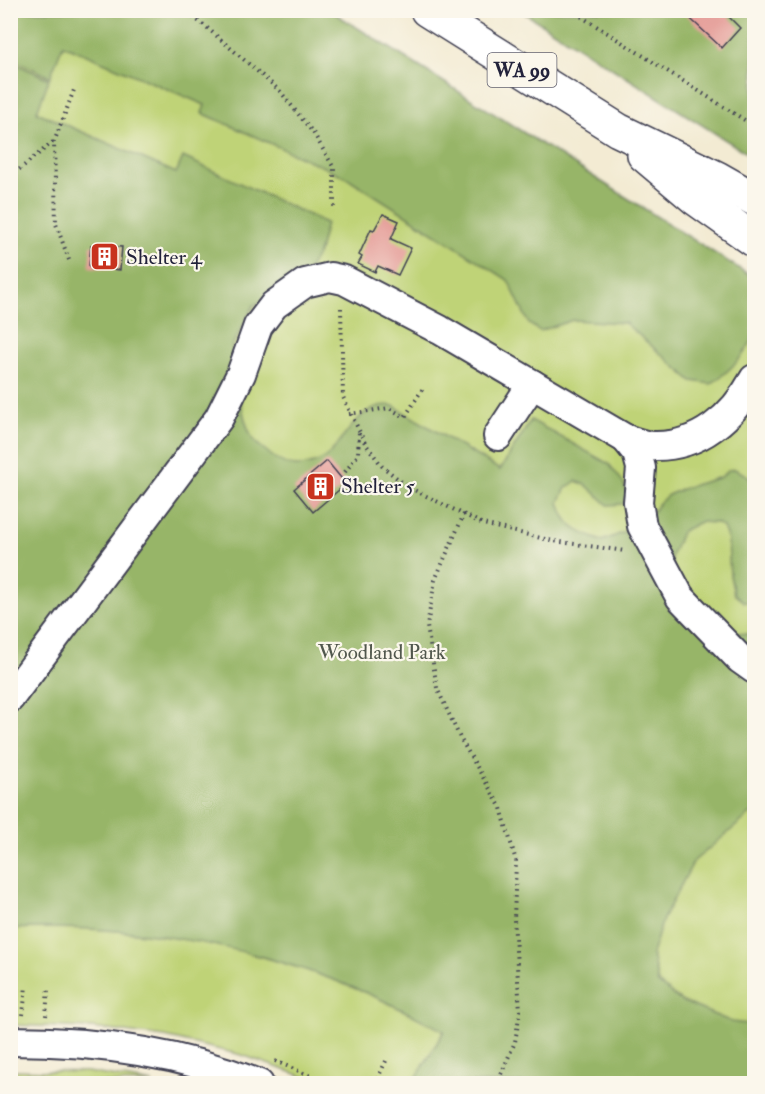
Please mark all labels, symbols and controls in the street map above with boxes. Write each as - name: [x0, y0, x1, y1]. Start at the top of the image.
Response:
- road number: WA 99: [488, 53, 556, 87]
- building icon: Shelter 4: [89, 241, 121, 273]
- place label: Shelter 4: [126, 244, 204, 271]
- building icon: Shelter 5: [304, 470, 336, 502]
- place label: Shelter 5: [341, 473, 416, 500]
- park label: Woodland Park: [317, 639, 446, 666]

